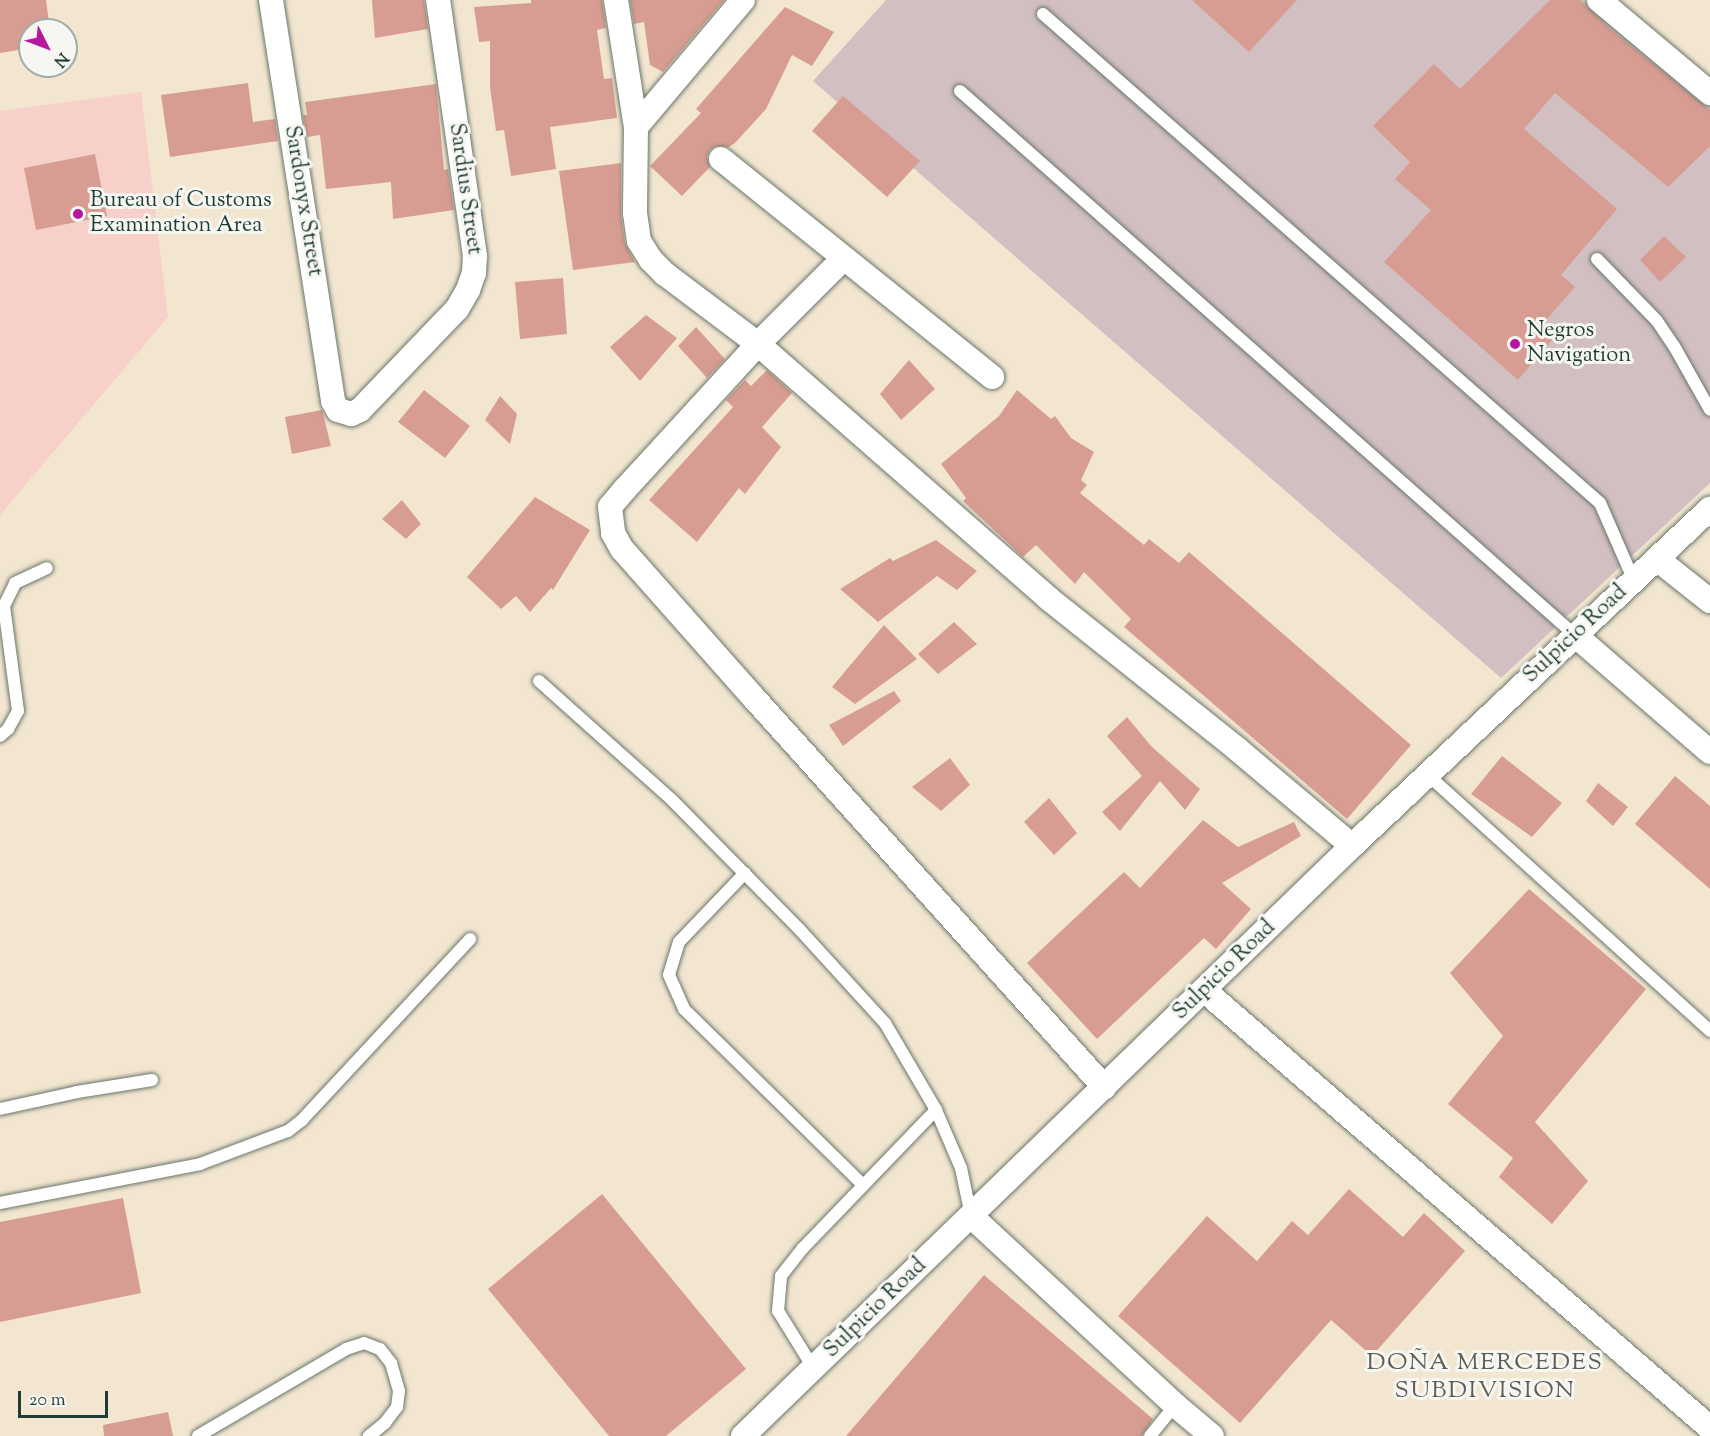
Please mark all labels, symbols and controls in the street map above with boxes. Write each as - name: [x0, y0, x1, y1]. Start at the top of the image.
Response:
- north arrow: [18, 18, 78, 78]
- text: N: [47, 47, 73, 71]
- street label: Sardius Street: [442, 122, 486, 256]
- street label: Sardonyx Street: [277, 124, 327, 278]
- place label: Bureau of Customs Examination Area: [90, 188, 272, 240]
- marker: Bureau of Customs Examination Area: [71, 207, 85, 221]
- place label: Negros Navigation: [1527, 318, 1631, 370]
- marker: Negros Navigation: [1508, 337, 1522, 351]
- street label: Sulpicio Road: [1519, 580, 1633, 690]
- street label: Sulpicio Road: [1168, 916, 1282, 1026]
- street label: Sulpicio Road: [819, 1254, 933, 1364]
- district label: DOÑA MERCEDES SUBDIVISION: [1367, 1350, 1603, 1406]
- scale bar: [21, 1379, 111, 1417]
- text: 20 m: [29, 1388, 66, 1414]

